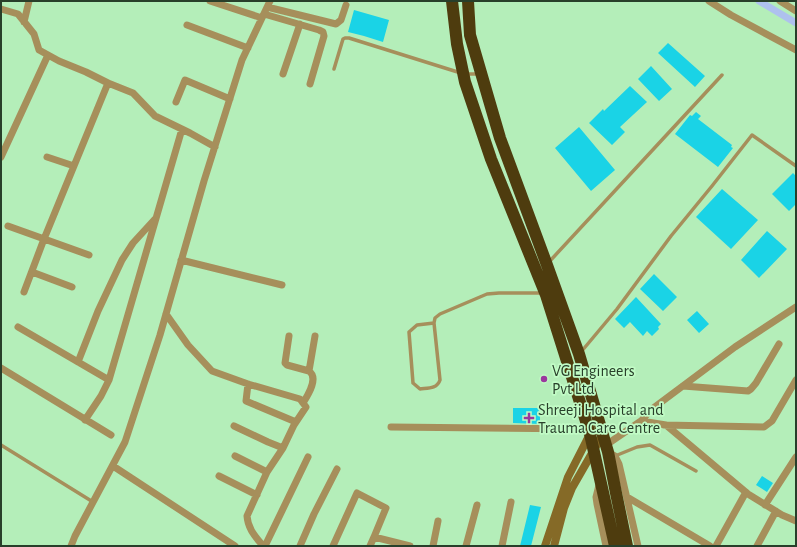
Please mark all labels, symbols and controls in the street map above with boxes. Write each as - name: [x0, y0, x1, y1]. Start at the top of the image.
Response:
- place label: VG Engineers Pvt Ltd: [552, 363, 635, 397]
- marker: VG Engineers Pvt Ltd: [539, 374, 549, 384]
- place label: Shreeji Hospital and Trauma Care Centre: [538, 402, 664, 436]
- marker: Shreeji Hospital and Trauma Care Centre: [523, 412, 535, 424]

